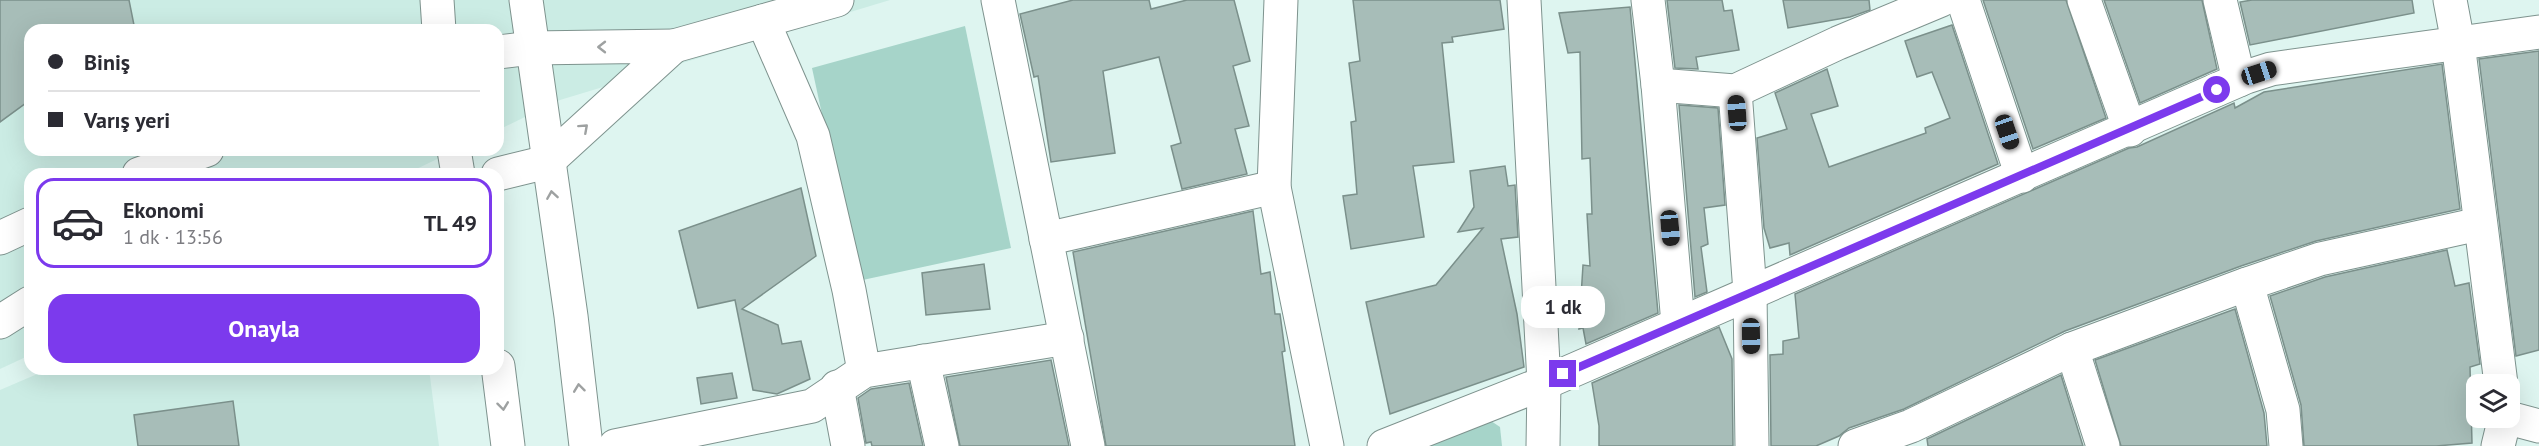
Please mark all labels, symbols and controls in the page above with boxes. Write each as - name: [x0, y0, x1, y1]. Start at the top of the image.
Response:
- one-way arrow: [597, 41, 606, 53]
- text: Biniş: [84, 48, 130, 76]
- car: [2239, 59, 2279, 87]
- route start: [2203, 76, 2230, 103]
- car: [1727, 94, 1747, 132]
- text: Varış yeri: [84, 106, 170, 134]
- car: [1993, 112, 2021, 152]
- one-way arrow: [577, 124, 588, 135]
- one-way arrow: [547, 190, 559, 199]
- icon: car: [51, 196, 105, 250]
- text: Ekonomi: [123, 196, 204, 224]
- text: TL 49: [424, 209, 477, 237]
- car: [1659, 209, 1681, 247]
- text: 1 dk · 13:56: [123, 224, 223, 250]
- callout: 1 dk: [1521, 287, 1605, 329]
- button: Onayla: [48, 294, 480, 363]
- text: 1 dk: [1545, 294, 1582, 320]
- car: [1742, 318, 1760, 354]
- route end: [1549, 360, 1576, 387]
- map controls: [2466, 374, 2520, 428]
- button: layers: [2466, 374, 2520, 428]
- one-way arrow: [574, 383, 586, 392]
- one-way arrow: [496, 401, 509, 411]

